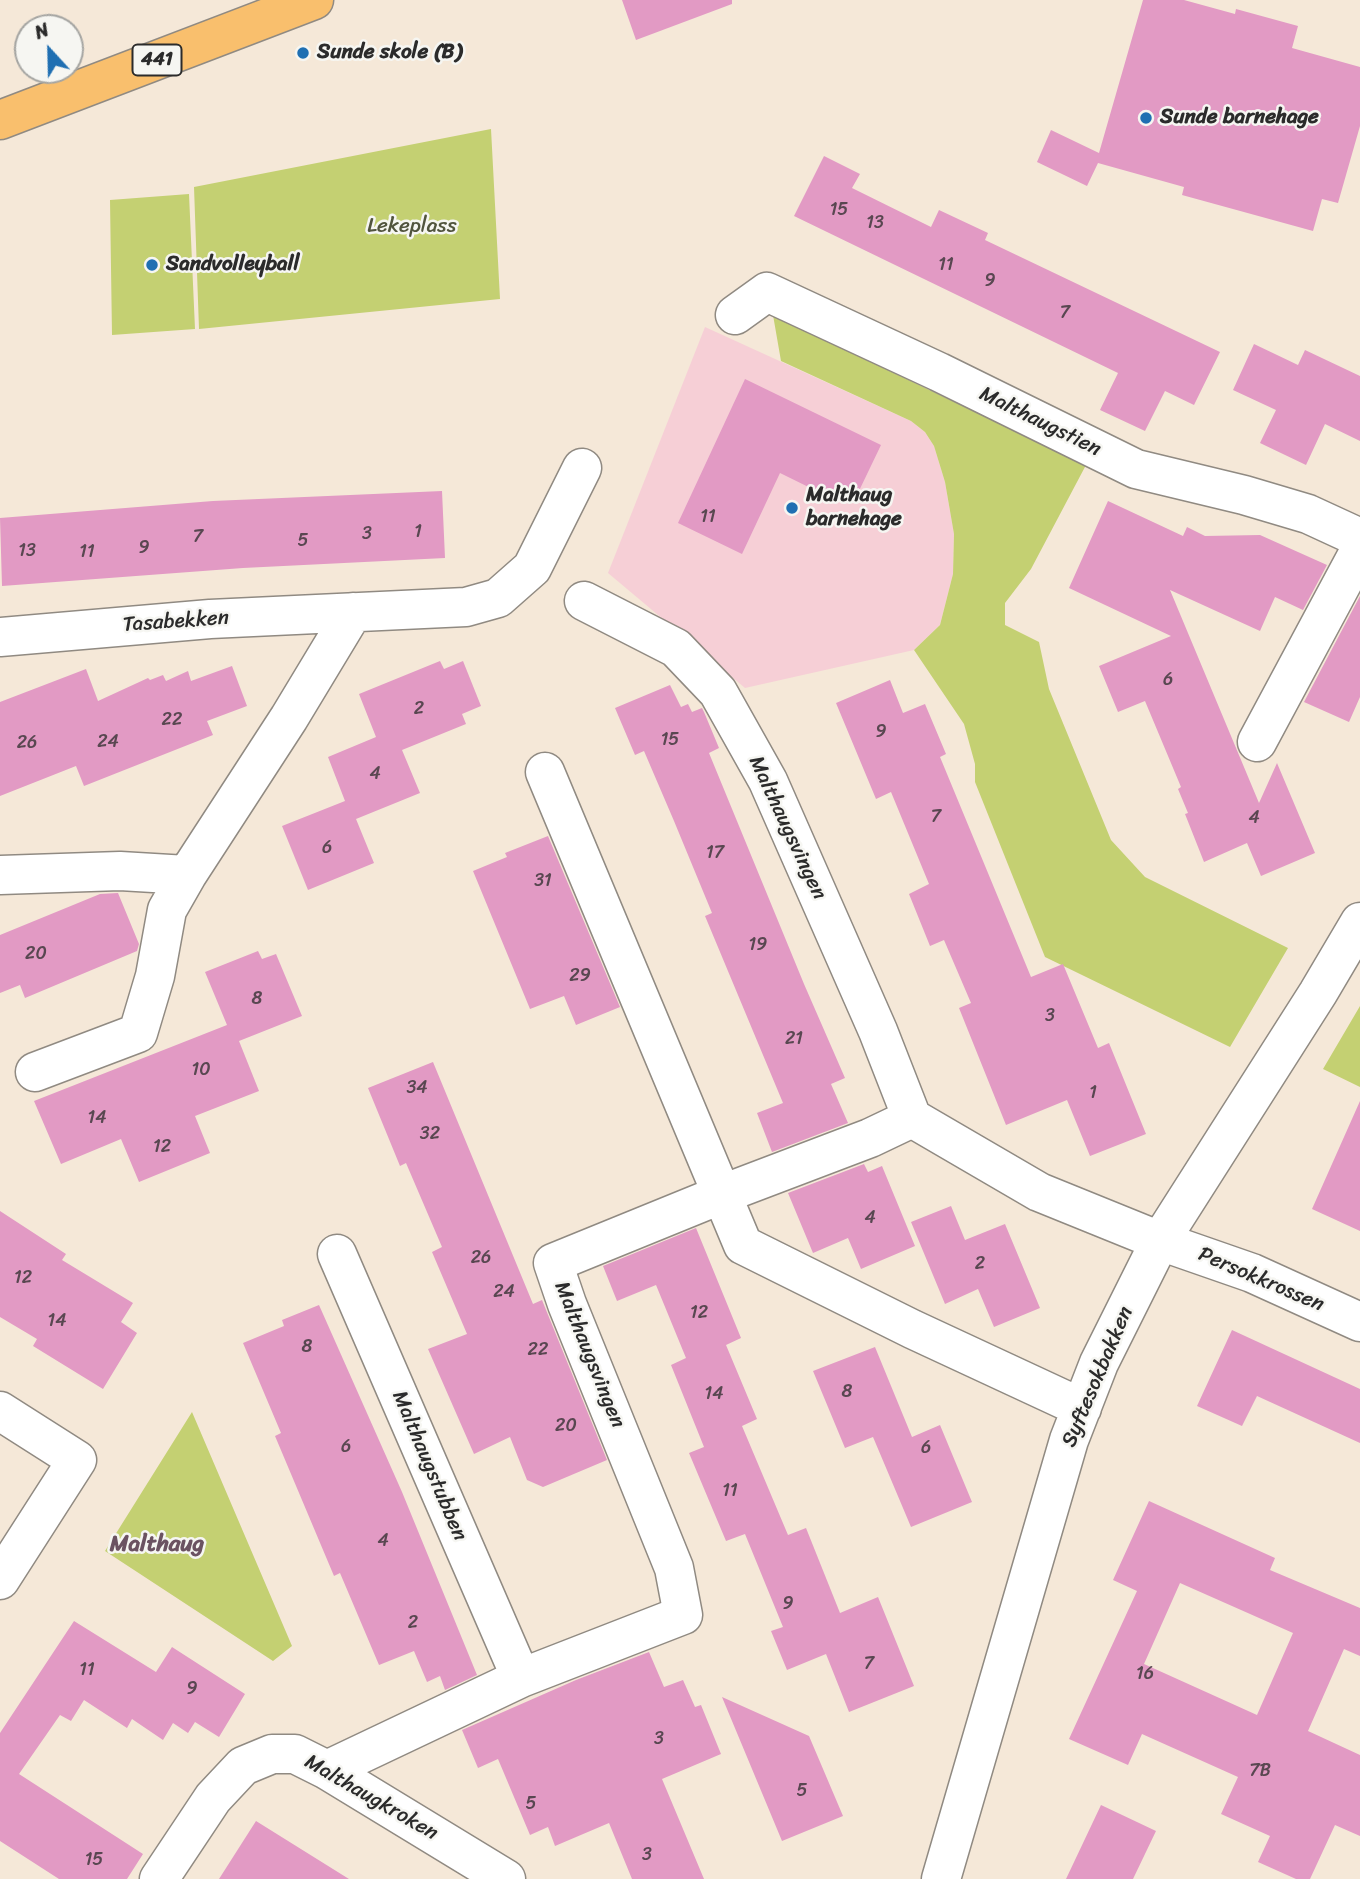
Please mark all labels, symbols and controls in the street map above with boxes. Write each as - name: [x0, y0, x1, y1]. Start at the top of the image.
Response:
- text: N: [29, 13, 54, 49]
- north arrow: [14, 14, 84, 84]
- place label: Sunde skole (B): [317, 40, 462, 66]
- road number: 441: [132, 44, 182, 76]
- marker: Sunde skole (B): [295, 45, 311, 61]
- place label: Sunde barnehage: [1160, 105, 1319, 131]
- marker: Sunde barnehage: [1138, 110, 1154, 126]
- house number: 15: [830, 199, 848, 221]
- house number: 13: [866, 212, 884, 234]
- park label: Lekeplass: [367, 214, 457, 240]
- place label: Sandvolleyball: [166, 252, 299, 278]
- house number: 11: [938, 254, 954, 276]
- marker: Sandvolleyball: [144, 257, 160, 273]
- house number: 9: [984, 270, 996, 292]
- house number: 7: [1060, 302, 1070, 324]
- street label: Malthaugstien: [975, 382, 1105, 462]
- place label: Malthaug barnehage: [806, 483, 902, 533]
- marker: Malthaug barnehage: [784, 500, 800, 516]
- house number: 11: [700, 506, 716, 528]
- house number: 1: [414, 521, 422, 543]
- house number: 3: [362, 523, 372, 545]
- house number: 7: [193, 526, 203, 548]
- house number: 5: [298, 530, 308, 552]
- house number: 9: [138, 537, 150, 559]
- house number: 13: [18, 540, 36, 562]
- house number: 11: [79, 541, 95, 563]
- street label: Tasabekken: [122, 606, 230, 638]
- house number: 6: [1163, 669, 1173, 691]
- house number: 2: [414, 698, 424, 720]
- house number: 22: [162, 709, 182, 731]
- house number: 9: [875, 721, 887, 743]
- house number: 15: [661, 729, 679, 751]
- house number: 24: [97, 731, 119, 753]
- house number: 26: [17, 732, 37, 754]
- street label: Malthaugsvingen: [743, 752, 831, 904]
- house number: 4: [369, 763, 381, 785]
- house number: 7: [931, 806, 941, 828]
- house number: 4: [1248, 807, 1260, 829]
- house number: 6: [322, 837, 332, 859]
- house number: 17: [706, 842, 724, 864]
- house number: 31: [534, 870, 552, 892]
- house number: 19: [749, 934, 767, 956]
- house number: 20: [25, 943, 47, 965]
- house number: 29: [569, 965, 591, 987]
- house number: 8: [252, 988, 262, 1010]
- house number: 3: [1045, 1005, 1055, 1027]
- house number: 21: [785, 1028, 803, 1050]
- house number: 10: [191, 1059, 211, 1081]
- house number: 34: [406, 1077, 428, 1099]
- house number: 1: [1089, 1082, 1097, 1104]
- house number: 14: [88, 1107, 106, 1129]
- house number: 32: [420, 1123, 440, 1145]
- house number: 12: [153, 1136, 171, 1158]
- house number: 4: [864, 1207, 876, 1229]
- street label: Persokkrossen: [1194, 1242, 1328, 1318]
- house number: 26: [471, 1247, 491, 1269]
- house number: 2: [975, 1253, 985, 1275]
- house number: 12: [14, 1267, 32, 1289]
- street label: Malthaugsvingen: [548, 1278, 630, 1432]
- house number: 24: [493, 1281, 515, 1303]
- house number: 12: [690, 1302, 708, 1324]
- street label: Syftesokbakken: [1057, 1303, 1139, 1451]
- house number: 14: [48, 1310, 66, 1332]
- house number: 8: [302, 1336, 312, 1358]
- house number: 22: [528, 1339, 548, 1361]
- house number: 8: [842, 1381, 852, 1403]
- house number: 14: [705, 1383, 723, 1405]
- street label: Malthaugstubben: [386, 1387, 472, 1545]
- house number: 20: [555, 1415, 577, 1437]
- house number: 6: [341, 1436, 351, 1458]
- house number: 6: [921, 1437, 931, 1459]
- house number: 11: [722, 1480, 738, 1502]
- house number: 4: [377, 1530, 389, 1552]
- district label: Malthaug: [110, 1531, 204, 1559]
- house number: 9: [782, 1593, 794, 1615]
- house number: 2: [408, 1612, 418, 1634]
- house number: 7: [864, 1653, 874, 1675]
- house number: 11: [79, 1659, 95, 1681]
- house number: 16: [1136, 1663, 1154, 1685]
- house number: 9: [186, 1678, 198, 1700]
- house number: 3: [654, 1728, 664, 1750]
- street label: Malthaugkroken: [300, 1750, 442, 1846]
- house number: 7B: [1249, 1760, 1271, 1782]
- house number: 5: [797, 1780, 807, 1802]
- house number: 5: [526, 1793, 536, 1815]
- house number: 3: [642, 1844, 652, 1866]
- house number: 15: [85, 1849, 103, 1871]

